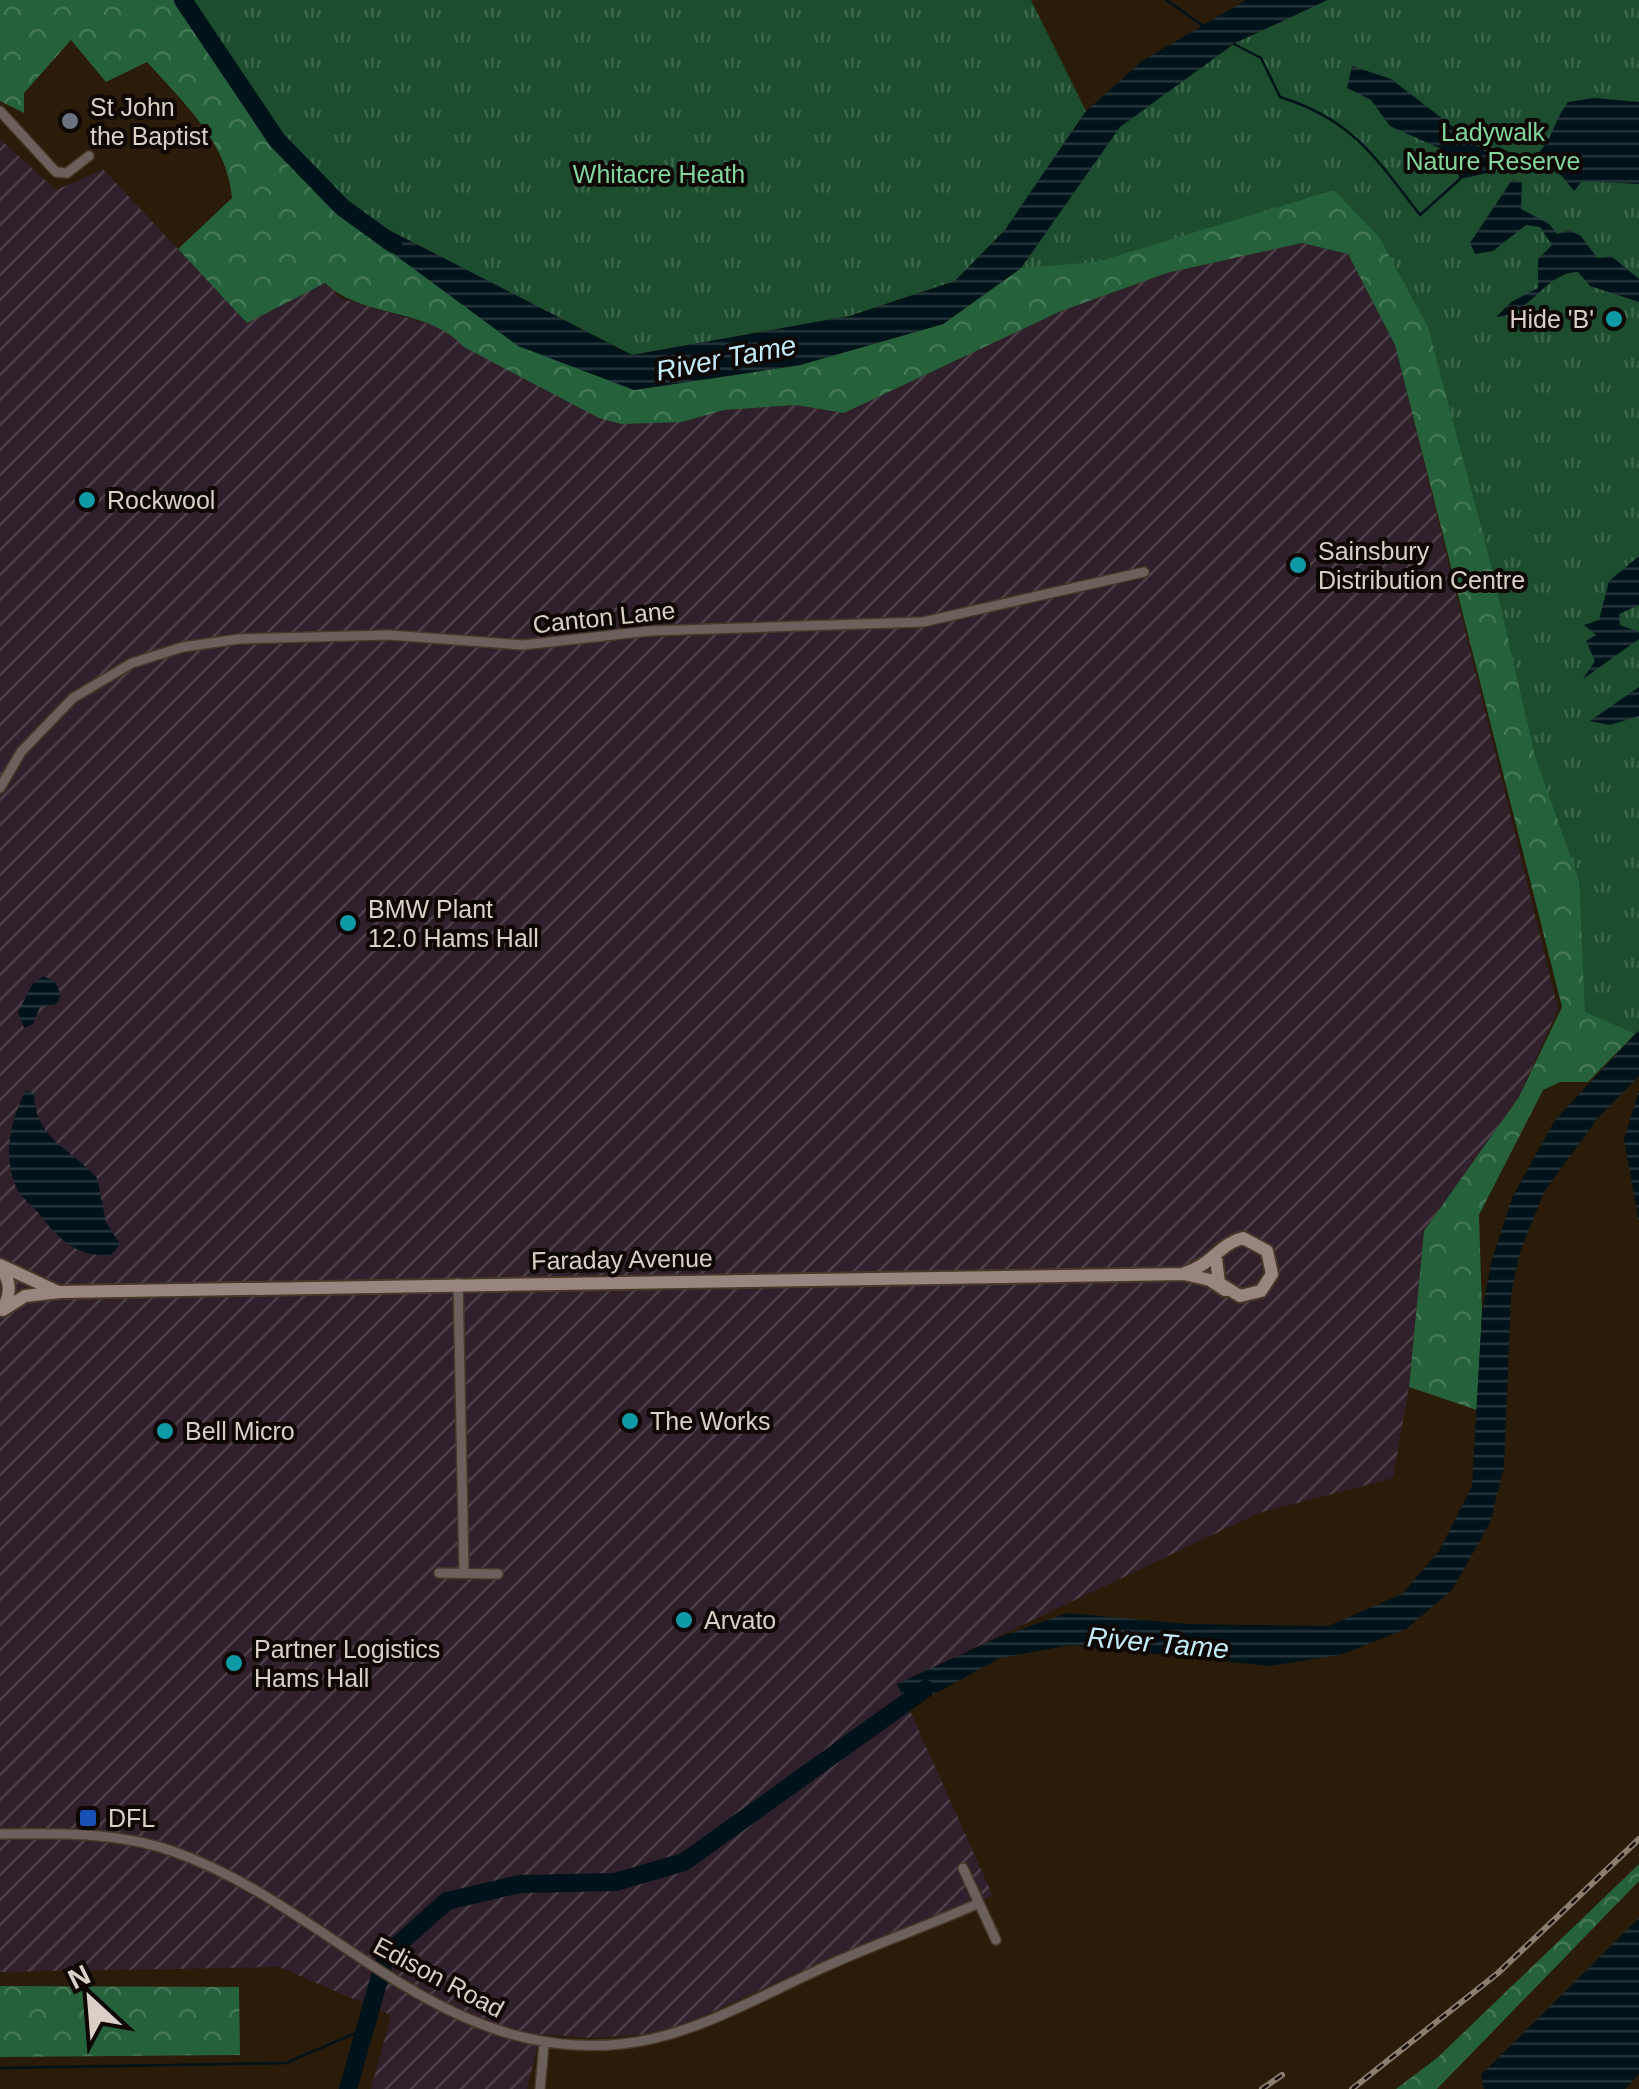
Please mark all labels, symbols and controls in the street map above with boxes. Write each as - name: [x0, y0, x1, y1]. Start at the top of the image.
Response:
- place label: St John the Baptist: [90, 93, 208, 150]
- marker: St John the Baptist: [59, 110, 81, 132]
- park label: Ladywalk Nature Reserve: [1405, 118, 1581, 175]
- park label: Whitacre Heath: [573, 160, 745, 188]
- place label: Hide 'B': [1509, 305, 1594, 333]
- marker: Hide 'B': [1603, 308, 1625, 330]
- water label: River Tame: [653, 329, 799, 387]
- place label: Rockwool: [107, 486, 215, 514]
- marker: Rockwool: [76, 489, 98, 511]
- place label: Sainsbury Distribution Centre: [1318, 537, 1525, 594]
- marker: Sainsbury Distribution Centre: [1287, 554, 1309, 576]
- street label: Canton Lane: [531, 596, 677, 638]
- place label: BMW Plant 12.0 Hams Hall: [368, 895, 539, 952]
- marker: BMW Plant 12.0 Hams Hall: [337, 912, 359, 934]
- street label: Faraday Avenue: [531, 1243, 713, 1275]
- place label: The Works: [650, 1407, 770, 1435]
- marker: The Works: [619, 1410, 641, 1432]
- place label: Bell Micro: [185, 1417, 295, 1445]
- marker: Bell Micro: [154, 1420, 176, 1442]
- place label: Arvato: [704, 1606, 776, 1634]
- marker: Arvato: [673, 1609, 695, 1631]
- water label: River Tame: [1086, 1621, 1230, 1665]
- place label: Partner Logistics Hams Hall: [254, 1635, 440, 1692]
- marker: Partner Logistics Hams Hall: [223, 1652, 245, 1674]
- place label: DFL: [108, 1804, 155, 1832]
- marker: DFL: [77, 1807, 99, 1829]
- street label: Edison Road: [369, 1931, 509, 2023]
- north arrow: [40, 1949, 140, 2049]
- text: N: [63, 1959, 95, 1995]

